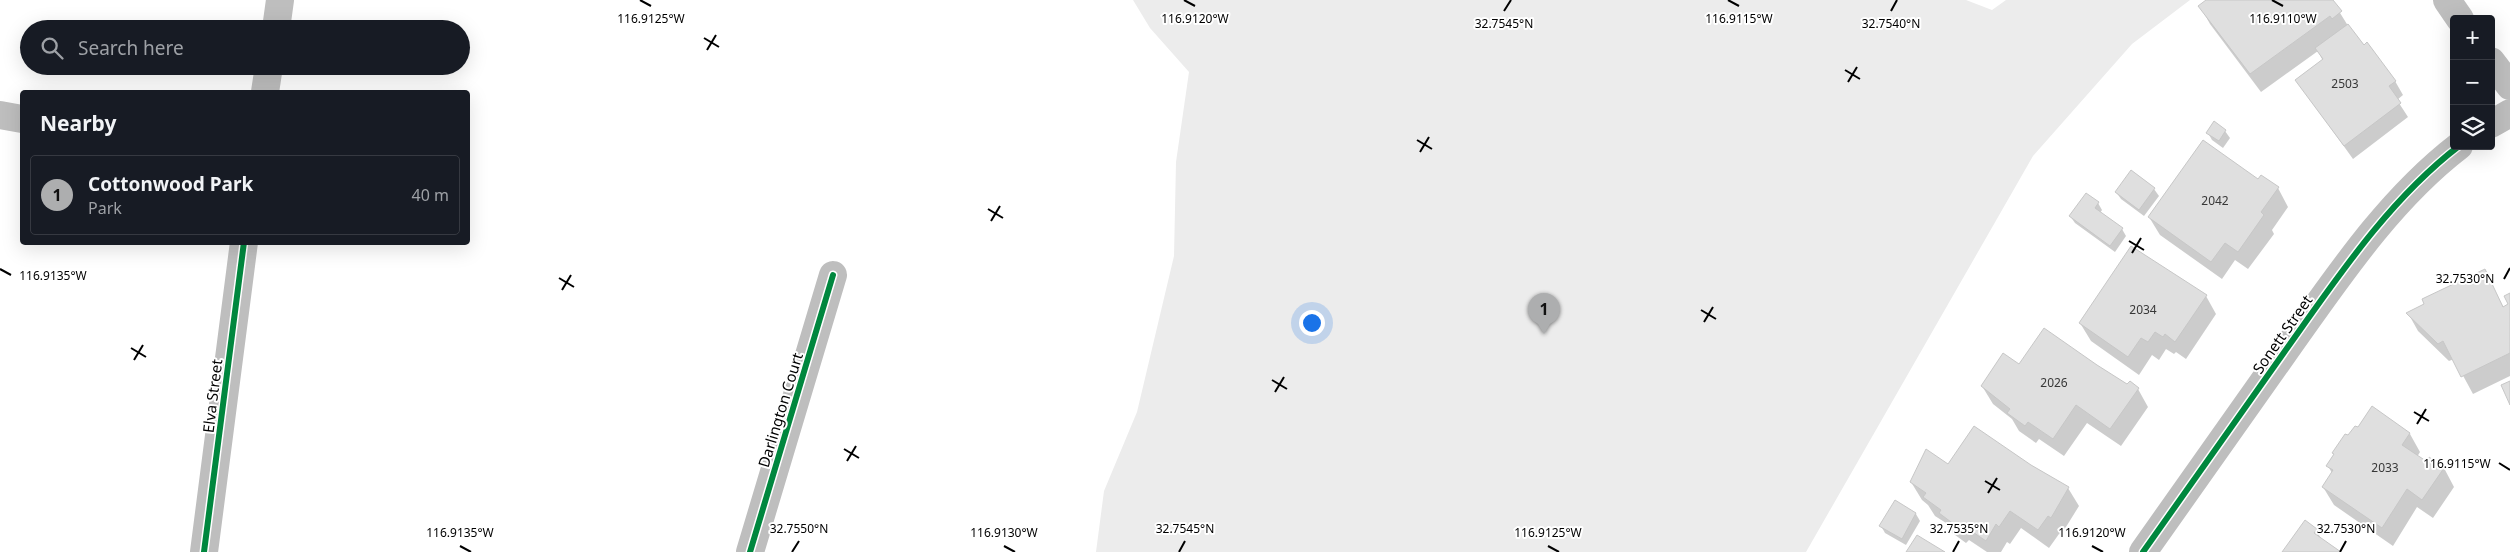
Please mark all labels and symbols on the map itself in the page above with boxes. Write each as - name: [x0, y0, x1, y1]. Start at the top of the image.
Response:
- text: 116.9125°W: [617, 10, 685, 27]
- text: 116.9120°W: [1161, 10, 1229, 27]
- text: 116.9115°W: [1705, 10, 1773, 27]
- text: 116.9110°W: [2249, 10, 2317, 27]
- text: 32.7545°N: [1475, 15, 1533, 32]
- text: 32.7540°N: [1862, 15, 1920, 32]
- house number: 2503: [2331, 75, 2359, 92]
- house number: 2042: [2201, 192, 2229, 209]
- text: 116.9135°W: [19, 267, 87, 284]
- text: 32.7530°N: [2436, 270, 2494, 287]
- street label: Sonett Street: [2248, 290, 2317, 377]
- pin: 1: [1528, 293, 1560, 334]
- house number: 2034: [2129, 301, 2157, 318]
- your location: [1299, 310, 1325, 336]
- street label: Darlington Court: [753, 350, 807, 470]
- street label: Elva Street: [198, 357, 227, 434]
- house number: 2026: [2040, 374, 2068, 391]
- text: 116.9115°W: [2423, 455, 2491, 472]
- house number: 2033: [2371, 459, 2399, 476]
- text: 32.7550°N: [770, 520, 828, 537]
- text: 32.7545°N: [1156, 520, 1214, 537]
- text: 32.7535°N: [1930, 520, 1988, 537]
- text: 32.7530°N: [2317, 520, 2375, 537]
- text: 116.9135°W: [426, 524, 494, 541]
- text: 116.9130°W: [970, 524, 1038, 541]
- text: 116.9125°W: [1514, 524, 1582, 541]
- text: 116.9120°W: [2058, 524, 2126, 541]

